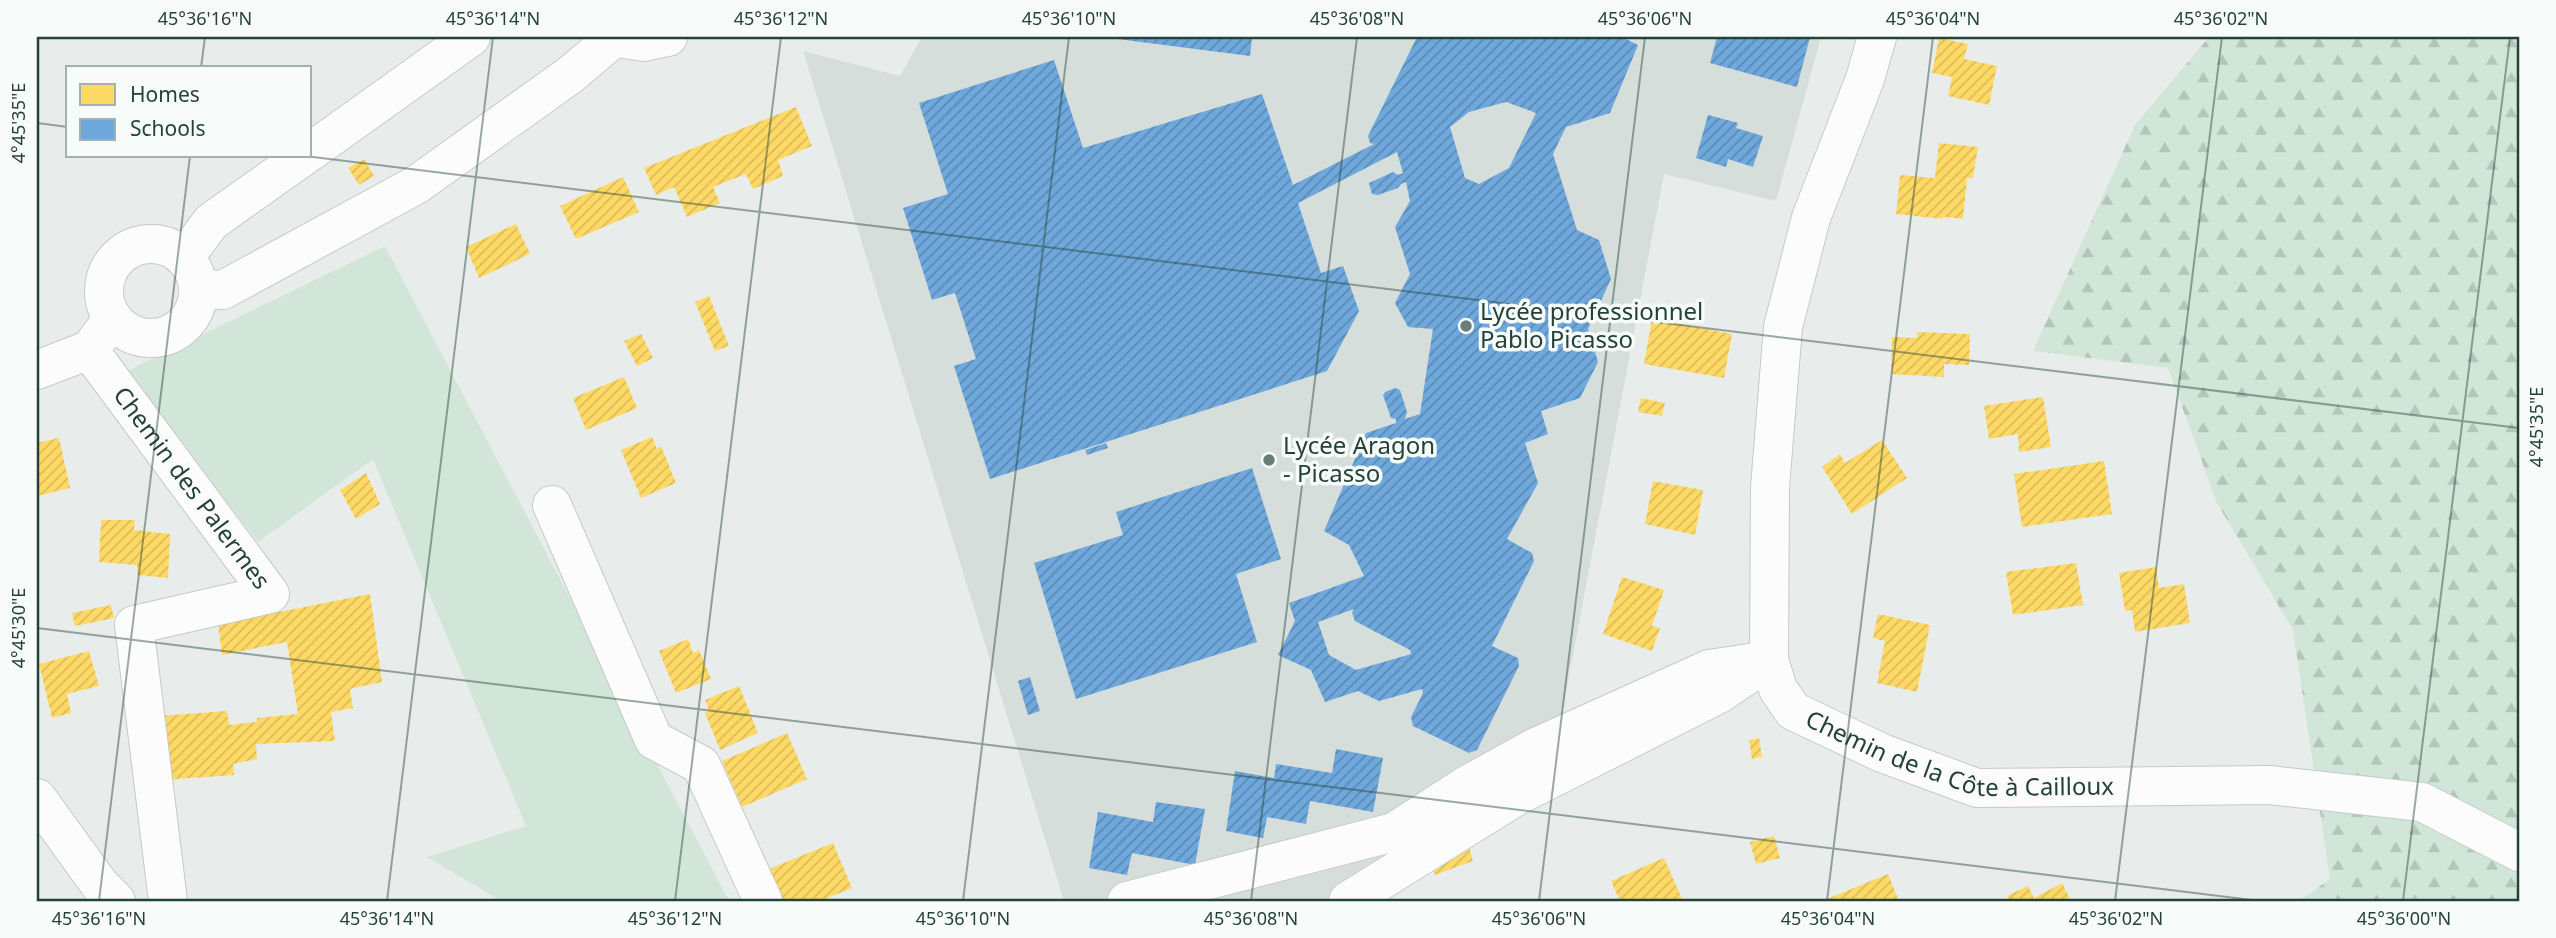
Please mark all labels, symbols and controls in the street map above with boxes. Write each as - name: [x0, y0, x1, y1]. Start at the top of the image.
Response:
- text: 45°36'16"N: [158, 6, 252, 30]
- text: 45°36'14"N: [446, 6, 540, 30]
- text: 45°36'12"N: [734, 6, 828, 30]
- text: 45°36'10"N: [1022, 6, 1116, 30]
- text: 45°36'08"N: [1310, 6, 1404, 30]
- text: 45°36'06"N: [1598, 6, 1692, 30]
- text: 45°36'04"N: [1886, 6, 1980, 30]
- text: 45°36'02"N: [2174, 6, 2268, 30]
- legend: [66, 66, 312, 158]
- text: Homes: [130, 80, 200, 108]
- text: 4°45'35"E: [6, 83, 30, 163]
- text: Schools: [130, 114, 205, 142]
- place label: Lycée professionnel Pablo Picasso: [1480, 294, 1703, 355]
- marker: Lycée professionnel Pablo Picasso: [1458, 318, 1474, 334]
- street label: Chemin des Palermes: [107, 379, 279, 595]
- text: 4°45'35"E: [2524, 387, 2548, 467]
- place label: Lycée Aragon - Picasso: [1283, 428, 1435, 489]
- marker: Lycée Aragon - Picasso: [1261, 452, 1277, 468]
- text: 4°45'30"E: [6, 588, 30, 668]
- street label: Chemin de la Côte à Cailloux: [1801, 701, 2114, 803]
- text: 45°36'16"N: [52, 906, 146, 930]
- text: 45°36'14"N: [340, 906, 434, 930]
- text: 45°36'12"N: [628, 906, 722, 930]
- text: 45°36'10"N: [916, 906, 1010, 930]
- text: 45°36'08"N: [1204, 906, 1298, 930]
- text: 45°36'06"N: [1492, 906, 1586, 930]
- text: 45°36'04"N: [1781, 906, 1875, 930]
- text: 45°36'02"N: [2069, 906, 2163, 930]
- text: 45°36'00"N: [2357, 906, 2451, 930]

